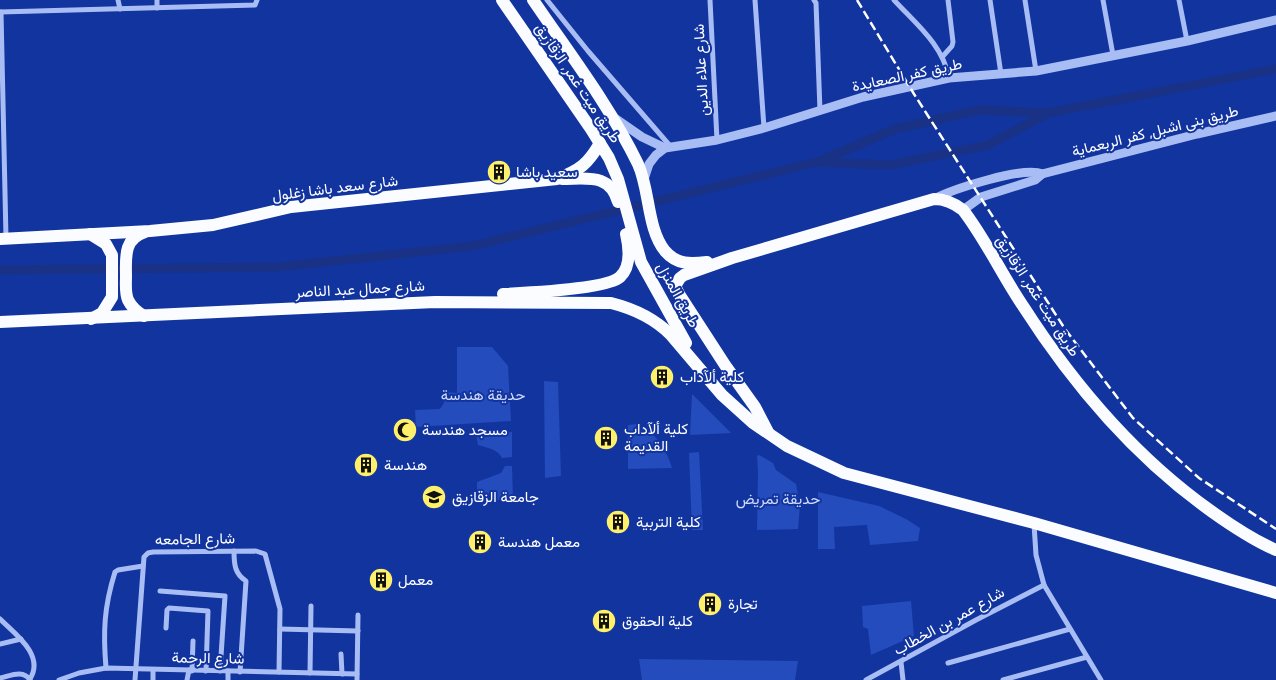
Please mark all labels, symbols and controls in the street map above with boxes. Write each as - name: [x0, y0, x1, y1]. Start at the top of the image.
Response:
- street label: طريق ميت غمر, الزقازيق: [530, 20, 625, 147]
- street label: شارع علاء الدين: [690, 23, 714, 117]
- street label: طريق كفر الصعايدة: [850, 55, 964, 96]
- street label: طريق بنى اشبل, كفر الربعماية: [1070, 102, 1241, 161]
- building icon: سعيد باشا: [486, 159, 512, 185]
- place label: سعيد باشا: [516, 163, 578, 181]
- street label: شارع سعد باشا زغلول: [271, 171, 399, 207]
- street label: طريق ميت غمر, الزقازيق: [991, 232, 1084, 361]
- street label: طريق المنزل: [652, 259, 703, 331]
- street label: شارع جمال عبد الناصر: [294, 277, 425, 303]
- building icon: كلية ألآداب: [649, 364, 675, 390]
- place label: كلية ألآداب: [680, 368, 744, 386]
- park label: حديقة هندسة: [441, 386, 525, 404]
- mosque icon: مسجد هندسة: [392, 417, 418, 443]
- place label: كلية ألآداب القديمة: [624, 420, 688, 455]
- place label: مسجد هندسة: [422, 421, 508, 439]
- building icon: كلية ألآداب القديمة: [593, 425, 619, 451]
- building icon: هندسة: [353, 452, 379, 478]
- place label: هندسة: [384, 456, 427, 474]
- school or university icon: جامعة الزقازيق: [421, 484, 447, 510]
- place label: جامعة الزقازيق: [452, 488, 539, 507]
- park label: حديقة تمريض: [736, 490, 820, 509]
- building icon: كلية التربية: [605, 509, 631, 535]
- place label: كلية التربية: [636, 513, 701, 531]
- street label: شارع الجامعه: [155, 529, 235, 551]
- building icon: معمل هندسة: [467, 529, 493, 555]
- place label: معمل هندسة: [498, 533, 580, 551]
- building icon: معمل: [368, 567, 394, 593]
- place label: معمل: [398, 571, 433, 589]
- street label: شارع عمر بن الخطاب: [890, 583, 1009, 661]
- building icon: تجارة: [697, 591, 723, 617]
- place label: تجارة: [728, 595, 758, 613]
- building icon: كلية الحقوق: [591, 608, 617, 634]
- place label: كلية الحقوق: [622, 612, 693, 630]
- street label: شارع الرحمة: [171, 648, 245, 670]

